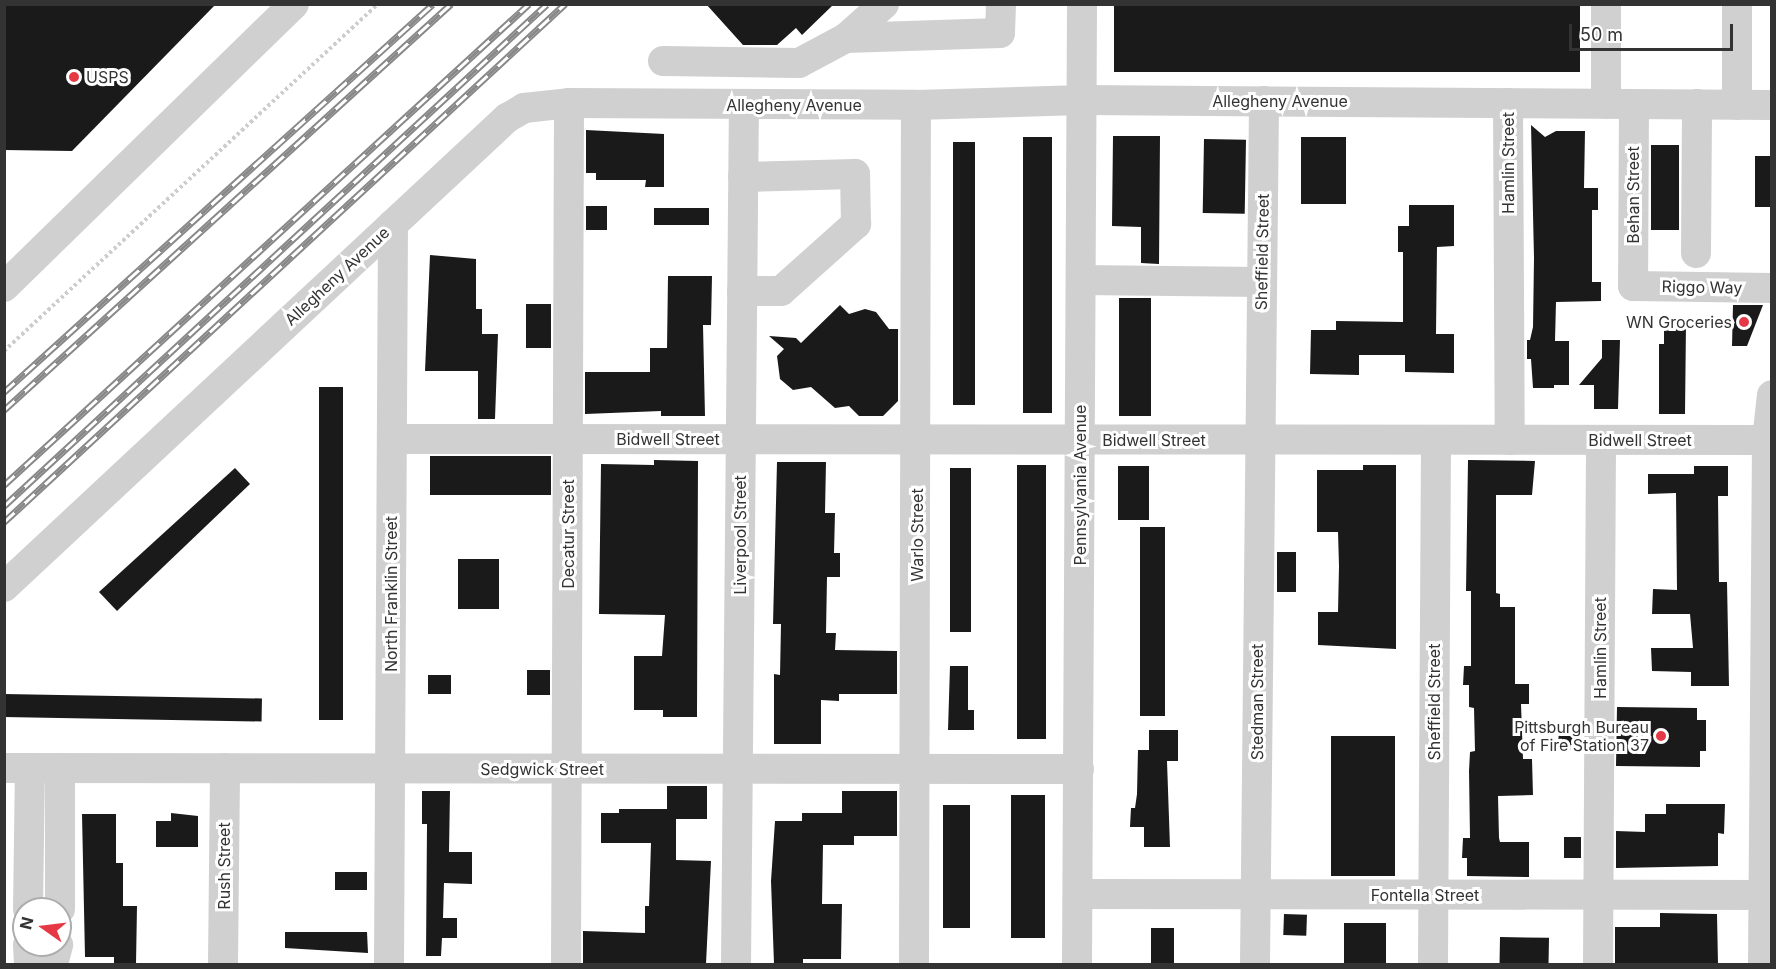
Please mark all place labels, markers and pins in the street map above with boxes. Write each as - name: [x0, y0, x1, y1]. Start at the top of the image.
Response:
- place label: USPS: [86, 67, 129, 87]
- marker: USPS: [67, 70, 81, 84]
- place label: WN Groceries: [1626, 312, 1732, 332]
- marker: WN Groceries: [1737, 315, 1751, 329]
- place label: Pittsburgh Bureau of Fire Station 37: [1514, 717, 1649, 755]
- marker: Pittsburgh Bureau of Fire Station 37: [1654, 729, 1668, 743]

